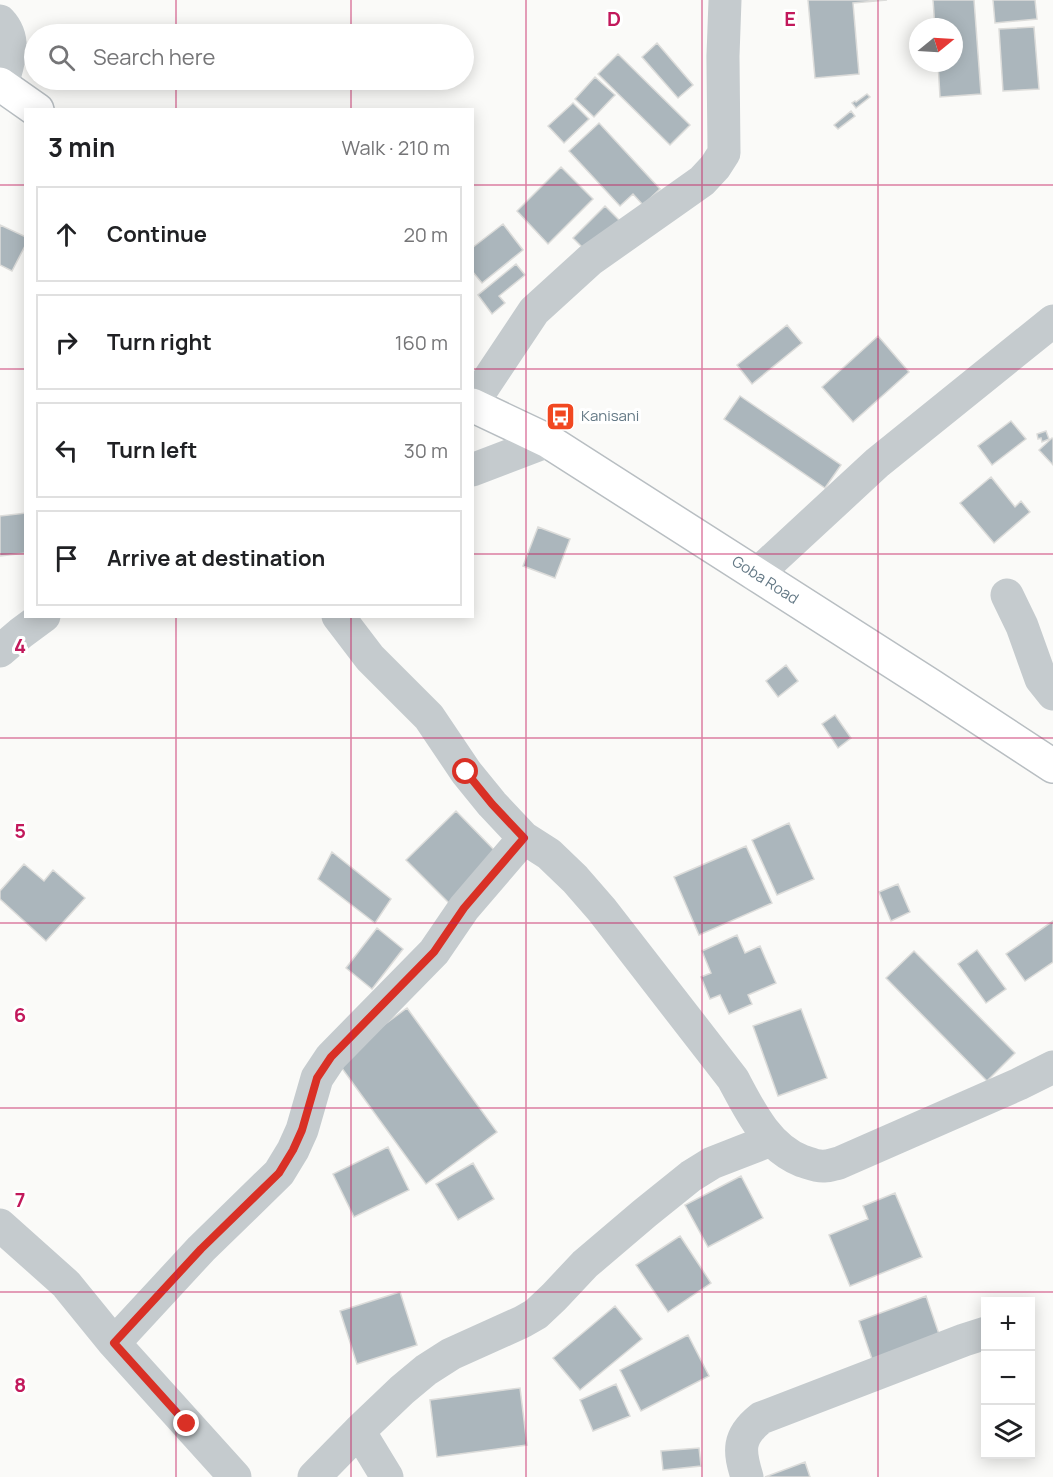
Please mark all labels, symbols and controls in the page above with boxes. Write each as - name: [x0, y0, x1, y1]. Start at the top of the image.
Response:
- text: D: [607, 5, 621, 32]
- text: E: [784, 5, 796, 32]
- north arrow: [909, 18, 963, 72]
- search box: [24, 24, 474, 90]
- icon: search: [45, 41, 78, 74]
- text: Search here: [93, 42, 215, 72]
- text: 3 min: [48, 129, 115, 165]
- text: Walk · 210 m: [342, 134, 450, 161]
- icon: ahead: [50, 218, 83, 251]
- text: Continue: [107, 219, 207, 249]
- text: 20 m: [403, 221, 448, 248]
- icon: right: [50, 326, 83, 359]
- text: Turn right: [107, 327, 212, 357]
- text: 160 m: [395, 329, 448, 356]
- bus stop icon: Kanisani: [544, 400, 576, 432]
- place label: Kanisani: [581, 405, 639, 426]
- icon: left: [50, 434, 83, 467]
- text: Turn left: [107, 435, 197, 465]
- text: 30 m: [404, 437, 448, 464]
- icon: arrive: [50, 542, 83, 575]
- text: Arrive at destination: [107, 543, 325, 573]
- street label: Goba Road: [728, 550, 803, 609]
- text: 4: [14, 632, 26, 659]
- route start: [452, 758, 478, 784]
- text: 5: [14, 817, 26, 844]
- text: 6: [14, 1001, 26, 1028]
- text: 7: [15, 1186, 25, 1213]
- map controls: [981, 1297, 1035, 1459]
- button: +: [981, 1297, 1035, 1351]
- button: −: [981, 1351, 1035, 1405]
- text: 8: [14, 1371, 26, 1398]
- button: layers: [981, 1405, 1035, 1459]
- route end: [173, 1410, 199, 1436]

